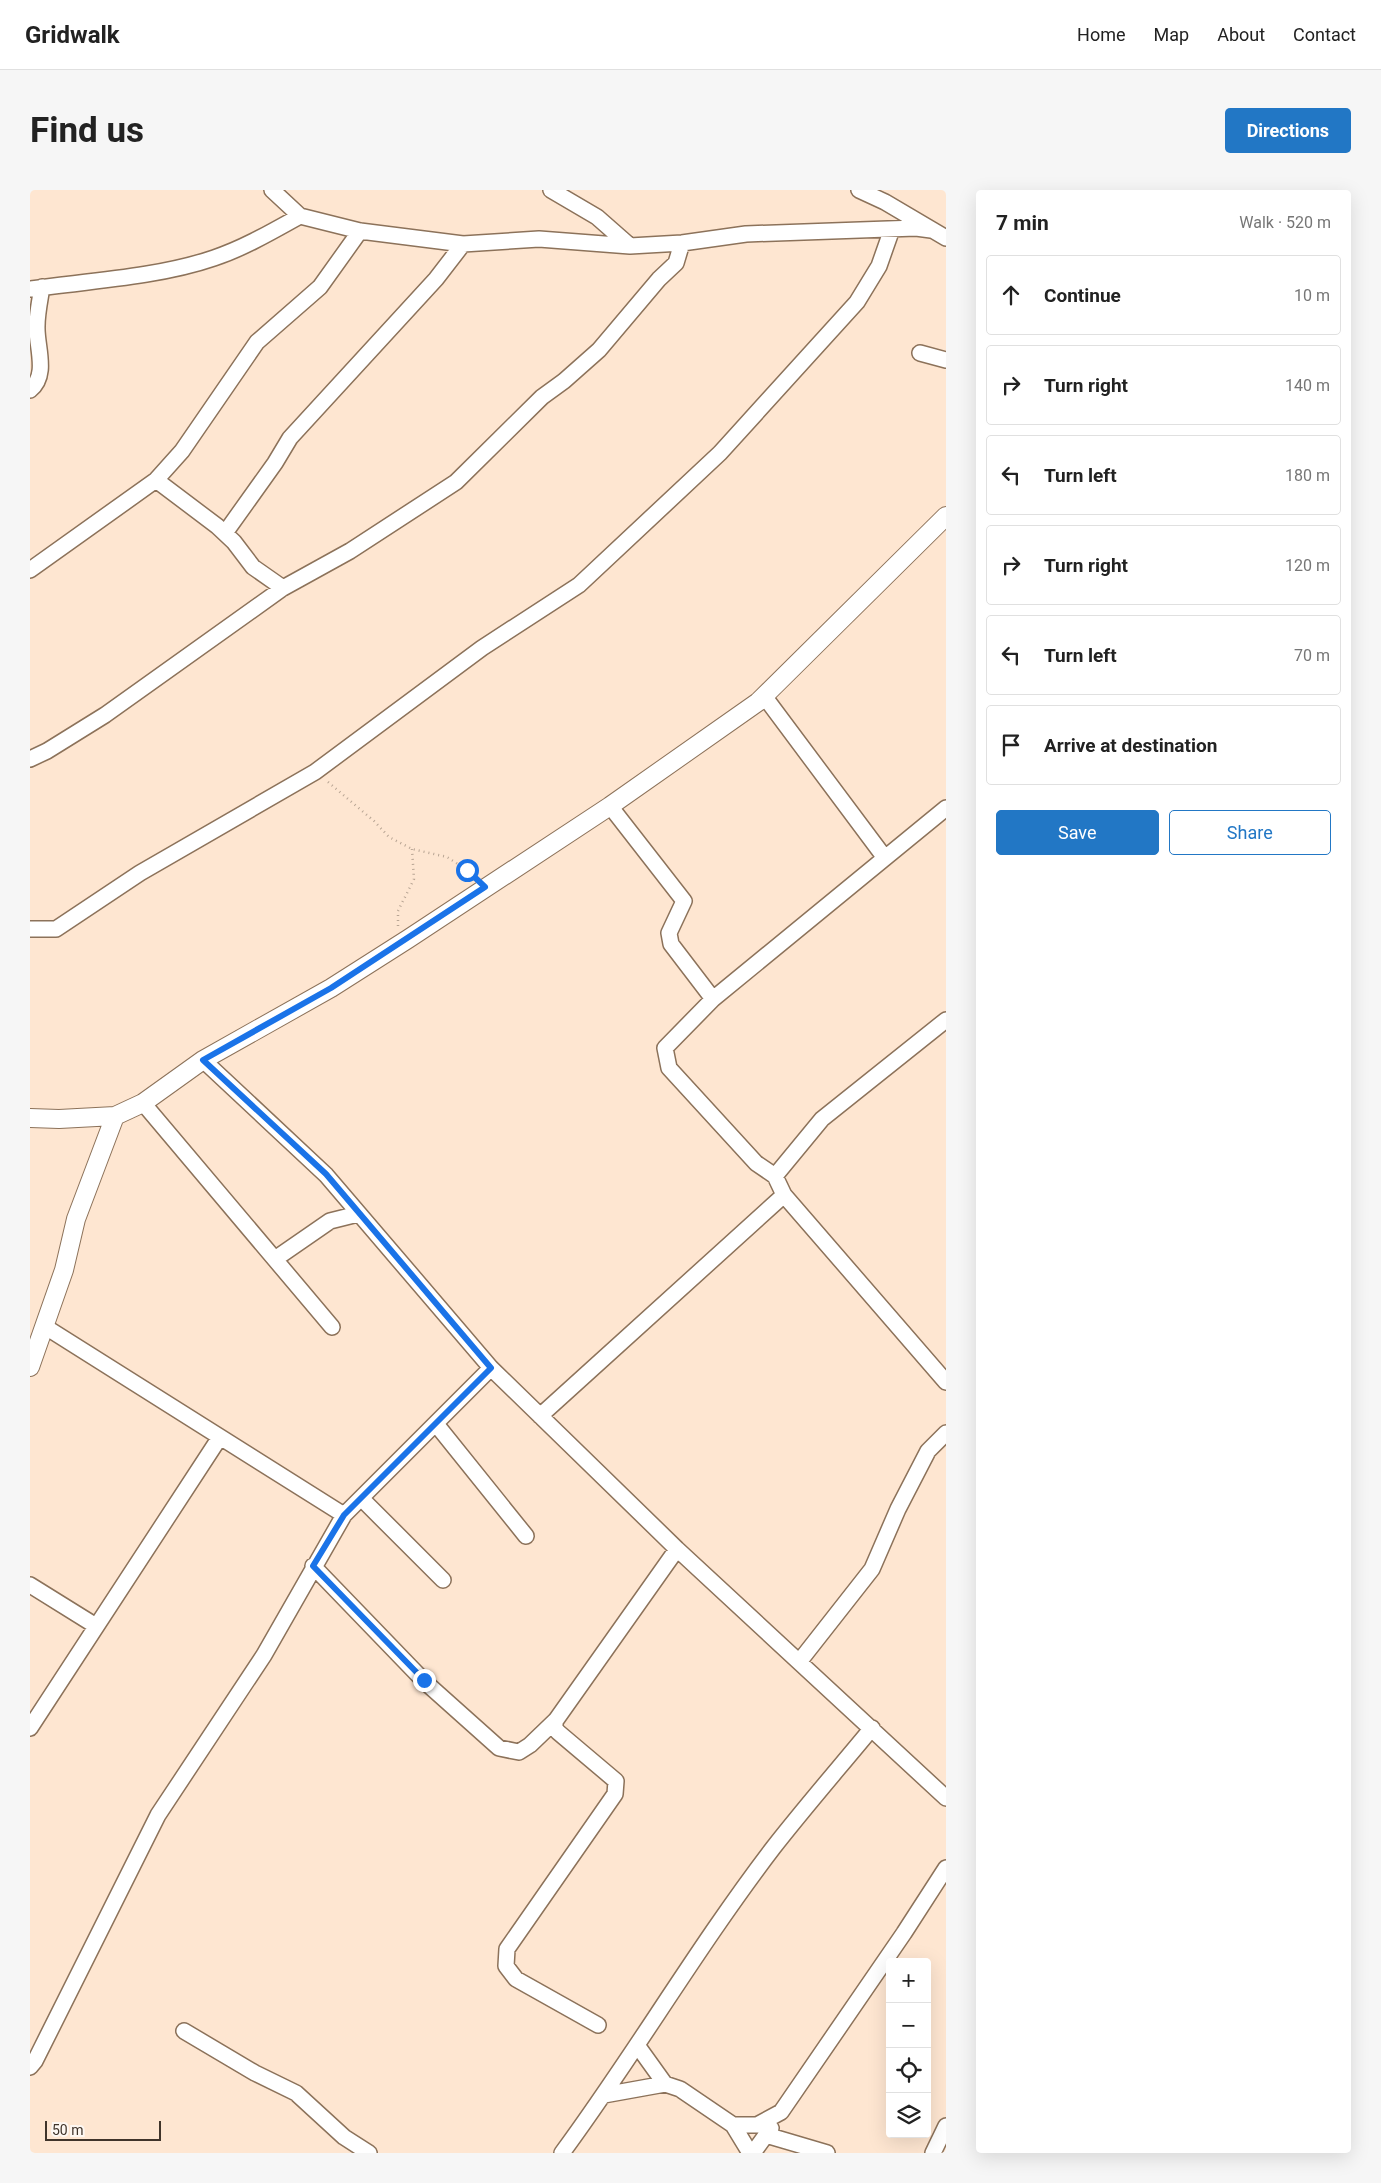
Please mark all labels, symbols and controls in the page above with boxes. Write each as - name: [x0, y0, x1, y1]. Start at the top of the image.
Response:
- text: Gridwalk: [25, 21, 120, 49]
- text: Home: [1077, 24, 1126, 45]
- text: Map: [1154, 24, 1189, 45]
- text: About: [1217, 24, 1265, 45]
- text: Contact: [1293, 24, 1356, 45]
- button: Directions: [1225, 108, 1351, 153]
- text: Find us: [30, 110, 144, 151]
- text: 7 min: [996, 211, 1049, 235]
- text: Walk · 520 m: [1239, 213, 1331, 232]
- icon: ahead: [997, 281, 1025, 309]
- text: Continue: [1044, 284, 1121, 307]
- text: 10 m: [1294, 286, 1330, 305]
- icon: right: [997, 371, 1025, 399]
- text: Turn right: [1044, 374, 1128, 397]
- text: 140 m: [1285, 376, 1330, 395]
- icon: left: [997, 461, 1025, 489]
- text: Turn left: [1044, 464, 1117, 487]
- text: 180 m: [1285, 466, 1330, 485]
- icon: right: [997, 551, 1025, 579]
- text: Turn right: [1044, 554, 1128, 577]
- text: 120 m: [1285, 556, 1330, 575]
- icon: left: [997, 641, 1025, 669]
- text: Turn left: [1044, 644, 1117, 667]
- text: 70 m: [1294, 646, 1330, 665]
- icon: arrive: [997, 731, 1025, 759]
- text: Arrive at destination: [1044, 734, 1217, 757]
- button: Save: [996, 810, 1159, 855]
- button: Share: [1169, 810, 1331, 855]
- route start: [456, 859, 479, 882]
- route end: [413, 1669, 436, 1692]
- map controls: [886, 1958, 931, 2138]
- button: +: [886, 1958, 931, 2003]
- button: −: [886, 2003, 931, 2048]
- button: locate: [886, 2048, 931, 2093]
- button: layers: [886, 2093, 931, 2138]
- scale bar: [45, 2118, 161, 2141]
- text: 50 m: [52, 2122, 84, 2138]

